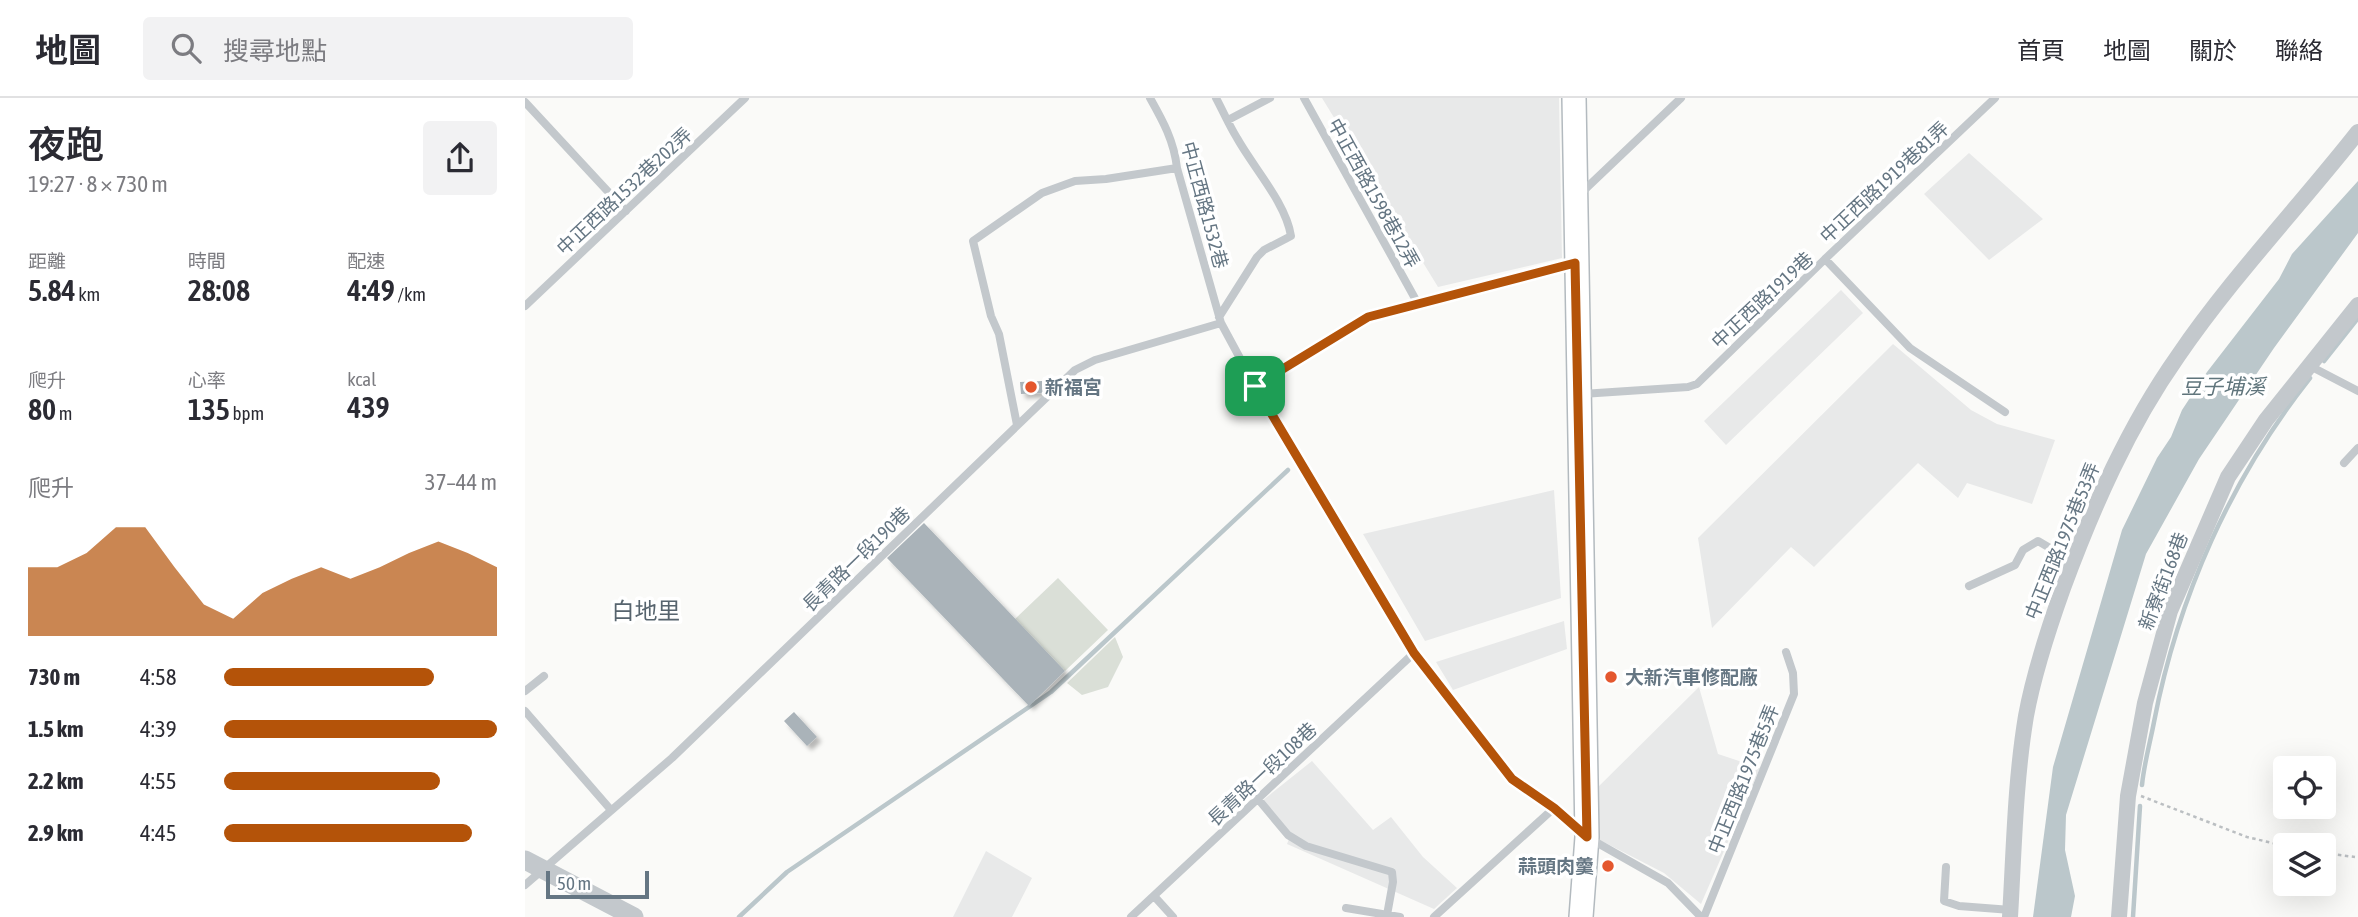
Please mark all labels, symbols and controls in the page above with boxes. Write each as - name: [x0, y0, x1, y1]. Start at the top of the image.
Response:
- search box: [143, 17, 633, 80]
- icon: search: [167, 29, 205, 67]
- text: 地圖: [35, 31, 101, 69]
- text: 搜尋地點: [223, 36, 327, 66]
- text: 首頁: [2017, 37, 2065, 64]
- text: 地圖: [2103, 37, 2151, 64]
- text: 關於: [2189, 37, 2237, 64]
- text: 聯絡: [2275, 37, 2323, 64]
- street label: 中正西路1598巷12弄: [1324, 114, 1424, 272]
- street label: 中正西路1919巷81弄: [1815, 117, 1953, 247]
- button: share: [423, 121, 497, 195]
- text: 夜跑: [28, 123, 104, 166]
- street label: 中正西路1532巷202弄: [552, 123, 696, 259]
- street label: 中正西路1532巷: [1177, 139, 1233, 271]
- text: 19:27 · 8 × 730 m: [28, 171, 168, 197]
- street label: 中正西路1919巷: [1707, 247, 1817, 353]
- text: 距離: [28, 250, 66, 272]
- text: 時間: [188, 250, 226, 272]
- text: 配速: [347, 250, 385, 272]
- text: 5.84: [28, 273, 76, 307]
- text: 28:08: [188, 273, 250, 307]
- text: 4:49: [347, 273, 395, 307]
- text: km: [76, 283, 100, 305]
- text: /km: [395, 283, 426, 305]
- pin: [1225, 356, 1285, 416]
- icon: arrive: [1236, 367, 1274, 405]
- text: kcal: [347, 368, 376, 390]
- text: 爬升: [28, 369, 66, 391]
- text: 心率: [188, 369, 226, 391]
- water label: 豆子埔溪: [2181, 374, 2268, 398]
- place label: 新福宮: [1045, 376, 1102, 398]
- marker: 新福宮: [1023, 379, 1039, 395]
- text: 439: [347, 390, 390, 424]
- text: 80: [28, 392, 56, 426]
- text: 135: [188, 392, 230, 426]
- text: m: [56, 402, 73, 424]
- text: bpm: [230, 402, 264, 424]
- street label: 中正西路1975巷53弄: [2020, 459, 2104, 623]
- text: 37–44 m: [425, 469, 497, 495]
- text: 爬升: [28, 475, 74, 501]
- street label: 長青路一段190巷: [798, 502, 914, 616]
- street label: 新寮街168巷: [2134, 529, 2192, 633]
- district label: 白地里: [612, 598, 681, 624]
- text: 730 m: [28, 664, 80, 690]
- text: 4:58: [140, 664, 177, 690]
- place label: 大新汽車修配廠: [1625, 666, 1758, 688]
- marker: 大新汽車修配廠: [1603, 669, 1619, 685]
- street label: 中正西路1975巷5弄: [1703, 701, 1783, 857]
- text: 1.5 km: [28, 716, 84, 742]
- text: 4:39: [140, 716, 177, 742]
- street label: 長青路一段108巷: [1203, 718, 1321, 830]
- map controls: [2273, 756, 2336, 896]
- button: locate: [2273, 756, 2336, 819]
- text: 2.2 km: [28, 768, 84, 794]
- text: 4:55: [140, 768, 177, 794]
- text: 2.9 km: [28, 820, 84, 846]
- text: 4:45: [140, 820, 177, 846]
- button: layers: [2273, 833, 2336, 896]
- place label: 蒜頭肉羹: [1518, 855, 1594, 877]
- marker: 蒜頭肉羹: [1600, 858, 1616, 874]
- scale bar: [546, 868, 649, 900]
- text: 50 m: [557, 872, 591, 894]

